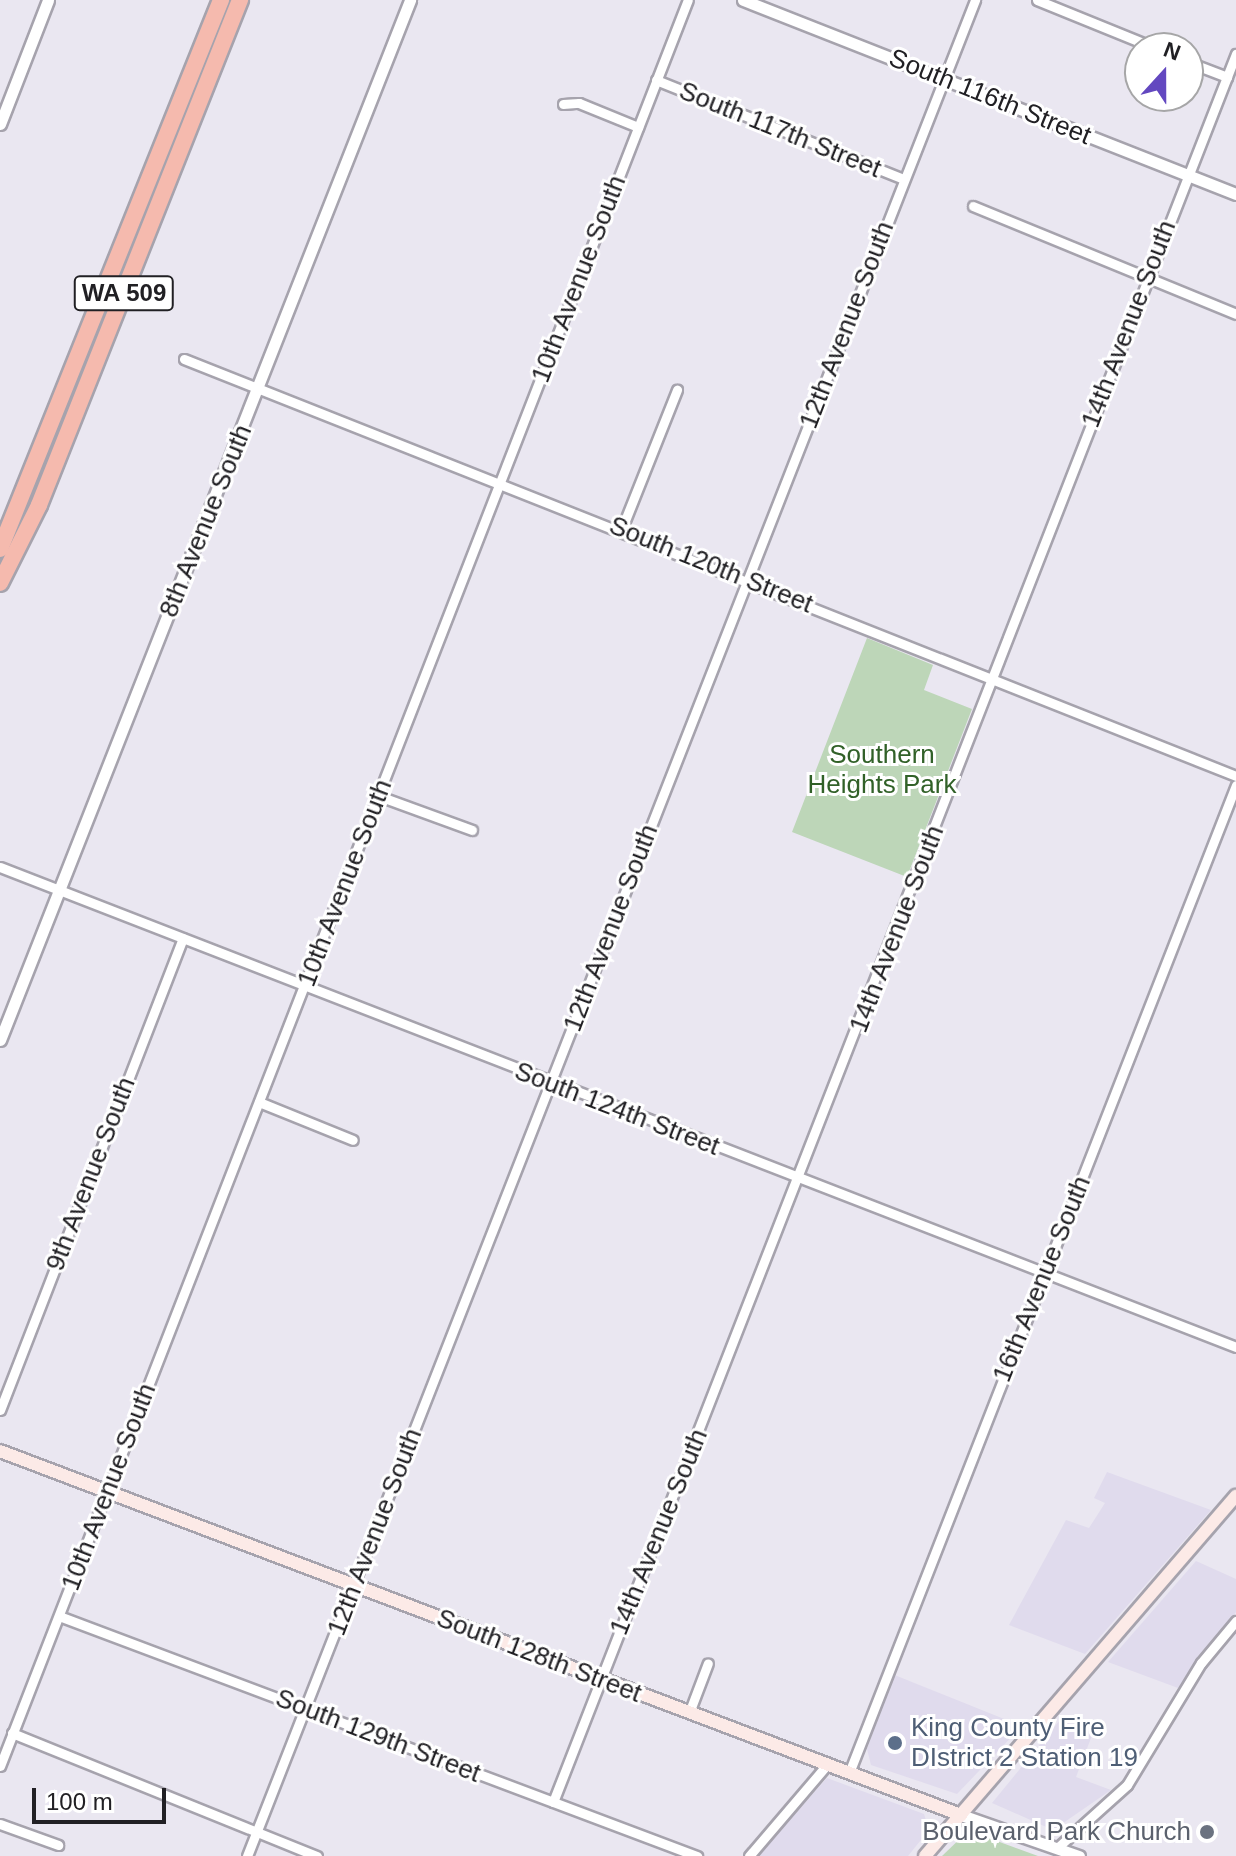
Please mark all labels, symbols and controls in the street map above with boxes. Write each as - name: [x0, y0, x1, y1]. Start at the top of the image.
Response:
- north arrow: [1124, 32, 1204, 112]
- text: N: [1160, 36, 1184, 66]
- street label: South 116th Street: [885, 42, 1095, 152]
- street label: South 117th Street: [675, 75, 885, 185]
- street label: 10th Avenue South: [525, 170, 633, 388]
- street label: 14th Avenue South: [1075, 215, 1183, 433]
- street label: 12th Avenue South: [793, 216, 901, 434]
- road number: WA 509: [72, 273, 176, 313]
- street label: 8th Avenue South: [153, 420, 259, 622]
- street label: South 120th Street: [605, 510, 817, 620]
- park label: Southern Heights Park: [808, 739, 956, 800]
- street label: 10th Avenue South: [291, 774, 399, 992]
- street label: 12th Avenue South: [557, 819, 665, 1037]
- street label: 14th Avenue South: [843, 820, 951, 1038]
- street label: South 124th Street: [510, 1056, 724, 1162]
- street label: 9th Avenue South: [39, 1072, 143, 1276]
- street label: 16th Avenue South: [986, 1171, 1098, 1387]
- street label: 10th Avenue South: [55, 1378, 163, 1596]
- street label: 12th Avenue South: [321, 1423, 429, 1641]
- street label: 14th Avenue South: [603, 1424, 715, 1640]
- street label: South 128th Street: [432, 1603, 646, 1709]
- street label: South 129th Street: [271, 1683, 485, 1789]
- place label: King County Fire DIstrict 2 Station 19: [911, 1712, 1138, 1774]
- marker: King County Fire DIstrict 2 Station 19: [886, 1734, 904, 1752]
- scale bar: [36, 1772, 170, 1822]
- text: 100 m: [46, 1788, 113, 1815]
- place label: Boulevard Park Church: [922, 1816, 1191, 1848]
- marker: Boulevard Park Church: [1198, 1823, 1216, 1841]

